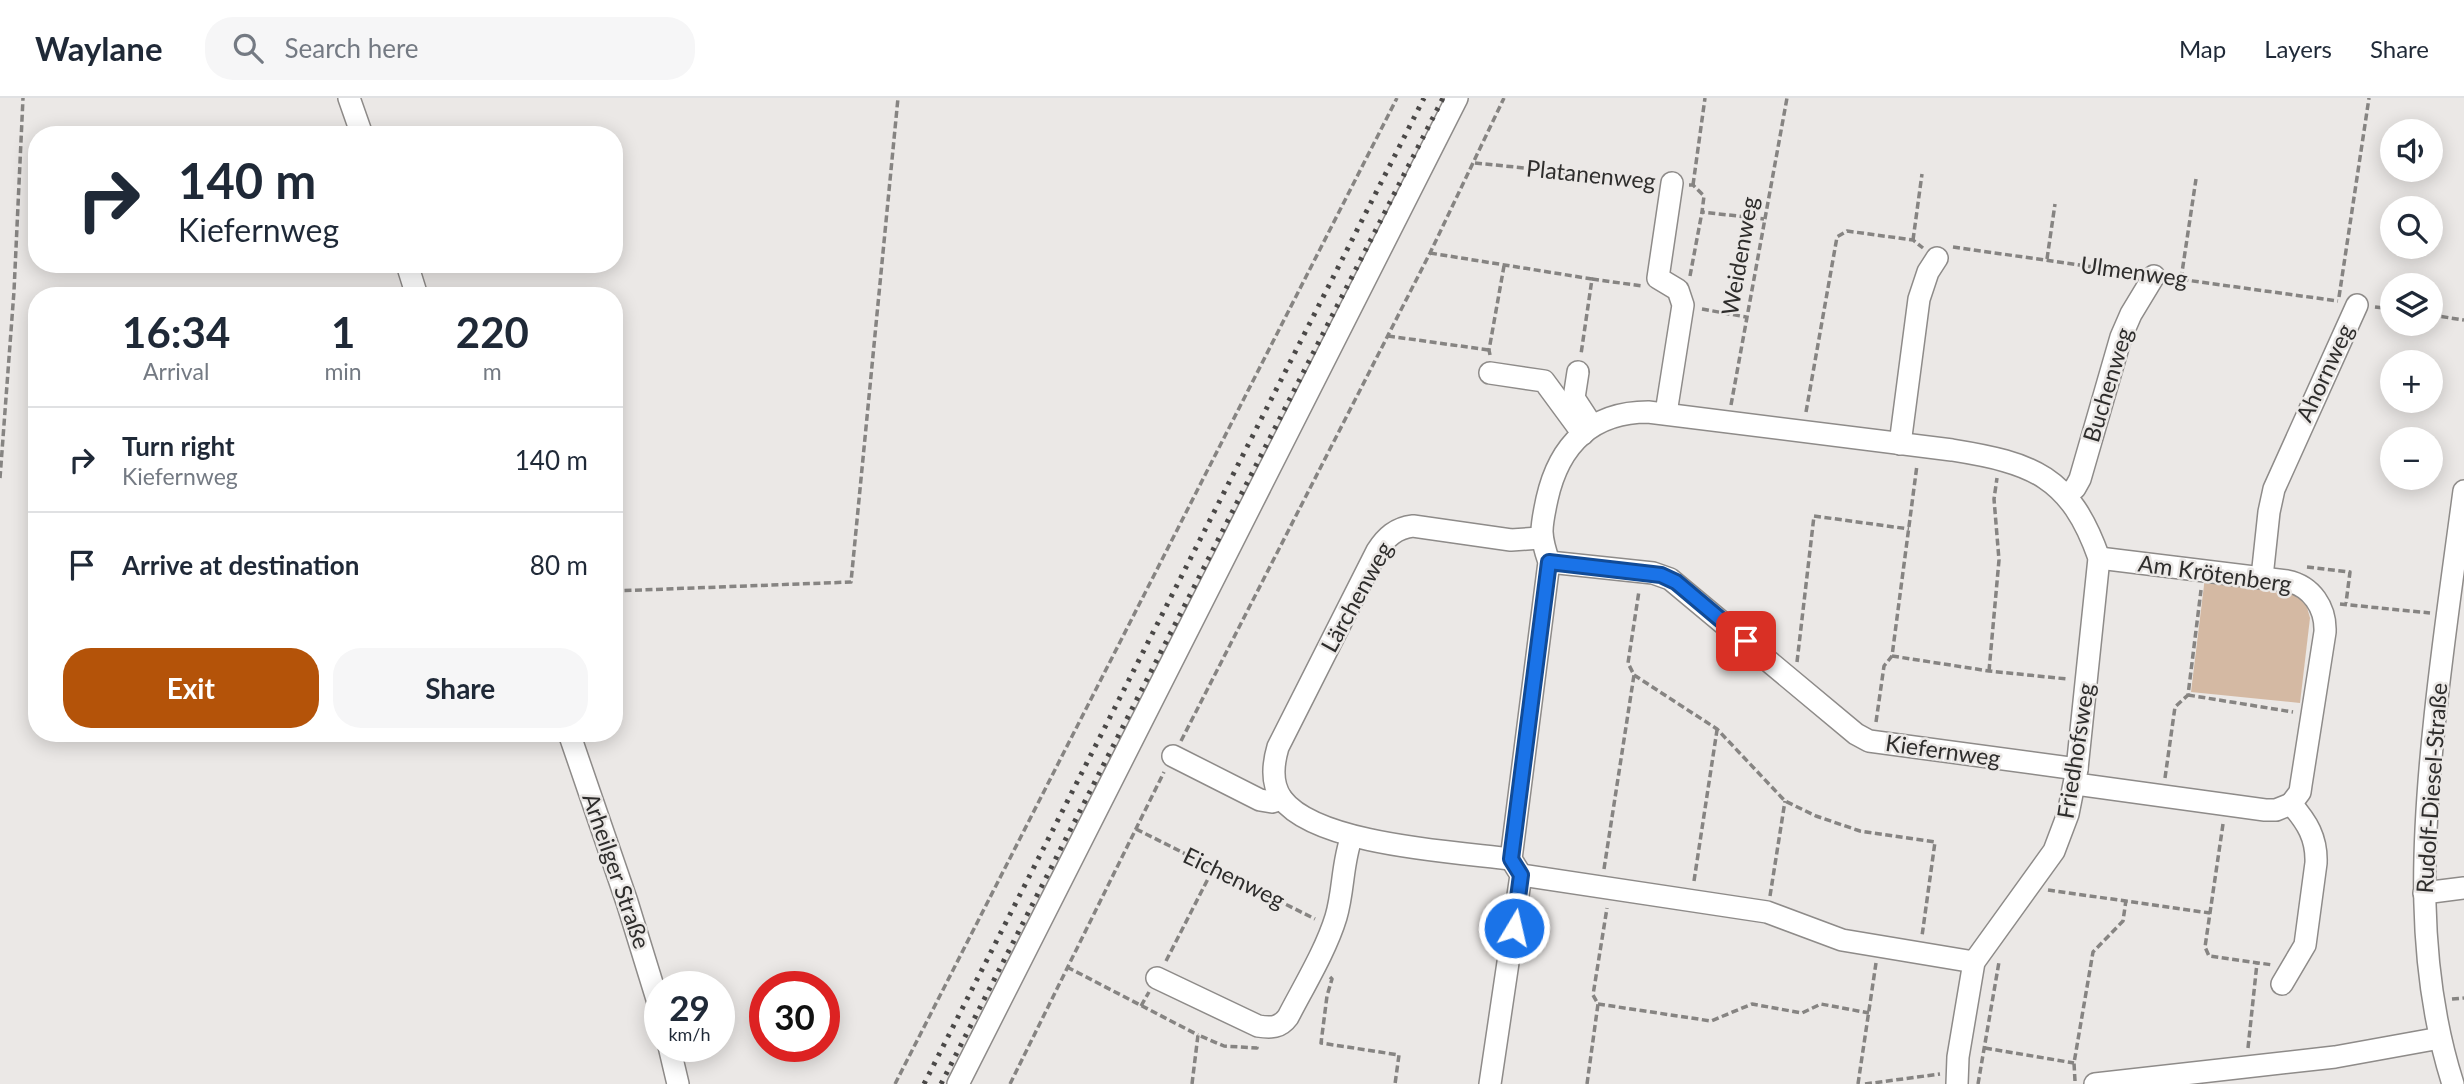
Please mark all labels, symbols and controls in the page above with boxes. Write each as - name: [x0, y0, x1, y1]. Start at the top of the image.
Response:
- search box: [205, 17, 695, 80]
- text: Waylane: [35, 28, 163, 68]
- icon: search: [229, 29, 267, 67]
- text: Search here: [285, 32, 419, 64]
- text: Map: [2179, 34, 2226, 63]
- text: Layers: [2264, 34, 2332, 63]
- text: Share: [2370, 34, 2429, 63]
- map controls: [2380, 119, 2443, 490]
- button: sound: [2380, 119, 2443, 182]
- text: 140 m: [178, 151, 316, 209]
- street label: Platanenweg: [1525, 153, 1657, 195]
- icon: right: [63, 154, 154, 245]
- street label: Weidenweg: [1715, 194, 1763, 317]
- button: search: [2380, 196, 2443, 259]
- text: Kiefernweg: [178, 210, 339, 249]
- street label: Ulmenweg: [2079, 250, 2190, 292]
- button: layers: [2380, 273, 2443, 336]
- text: 16:34: [122, 307, 230, 357]
- text: 1: [331, 307, 355, 357]
- text: 220: [456, 307, 529, 357]
- street label: Ahornweg: [2289, 319, 2359, 426]
- street label: Buchenweg: [2076, 324, 2138, 445]
- button: +: [2380, 350, 2443, 413]
- text: Arrival: [143, 357, 209, 385]
- text: min: [324, 357, 362, 385]
- text: m: [483, 357, 502, 385]
- button: −: [2380, 427, 2443, 490]
- text: Turn right: [122, 430, 235, 462]
- icon: right: [63, 441, 101, 479]
- text: 140 m: [515, 444, 588, 476]
- text: Kiefernweg: [122, 462, 238, 490]
- street label: Lärchenweg: [1314, 536, 1398, 657]
- icon: arrive: [63, 546, 101, 584]
- street label: Am Krötenberg: [2137, 548, 2294, 598]
- text: Arrive at destination: [122, 549, 359, 581]
- text: 80 m: [530, 549, 588, 581]
- pin: [1716, 611, 1776, 671]
- icon: arrive: [1727, 622, 1765, 660]
- button: Exit: [63, 648, 319, 728]
- button: Share: [333, 648, 588, 728]
- street label: Friedhofsweg: [2051, 681, 2100, 820]
- street label: Rudolf-Diesel-Straße: [2410, 682, 2452, 894]
- street label: Kiefernweg: [1884, 728, 2002, 772]
- street label: Arheilger Straße: [577, 789, 657, 952]
- street label: Eichenweg: [1179, 841, 1290, 914]
- position arrow: [1477, 891, 1551, 965]
- speed limit sign: 30: [749, 971, 840, 1062]
- text: 29: [669, 986, 710, 1028]
- text: km/h: [668, 1023, 711, 1045]

